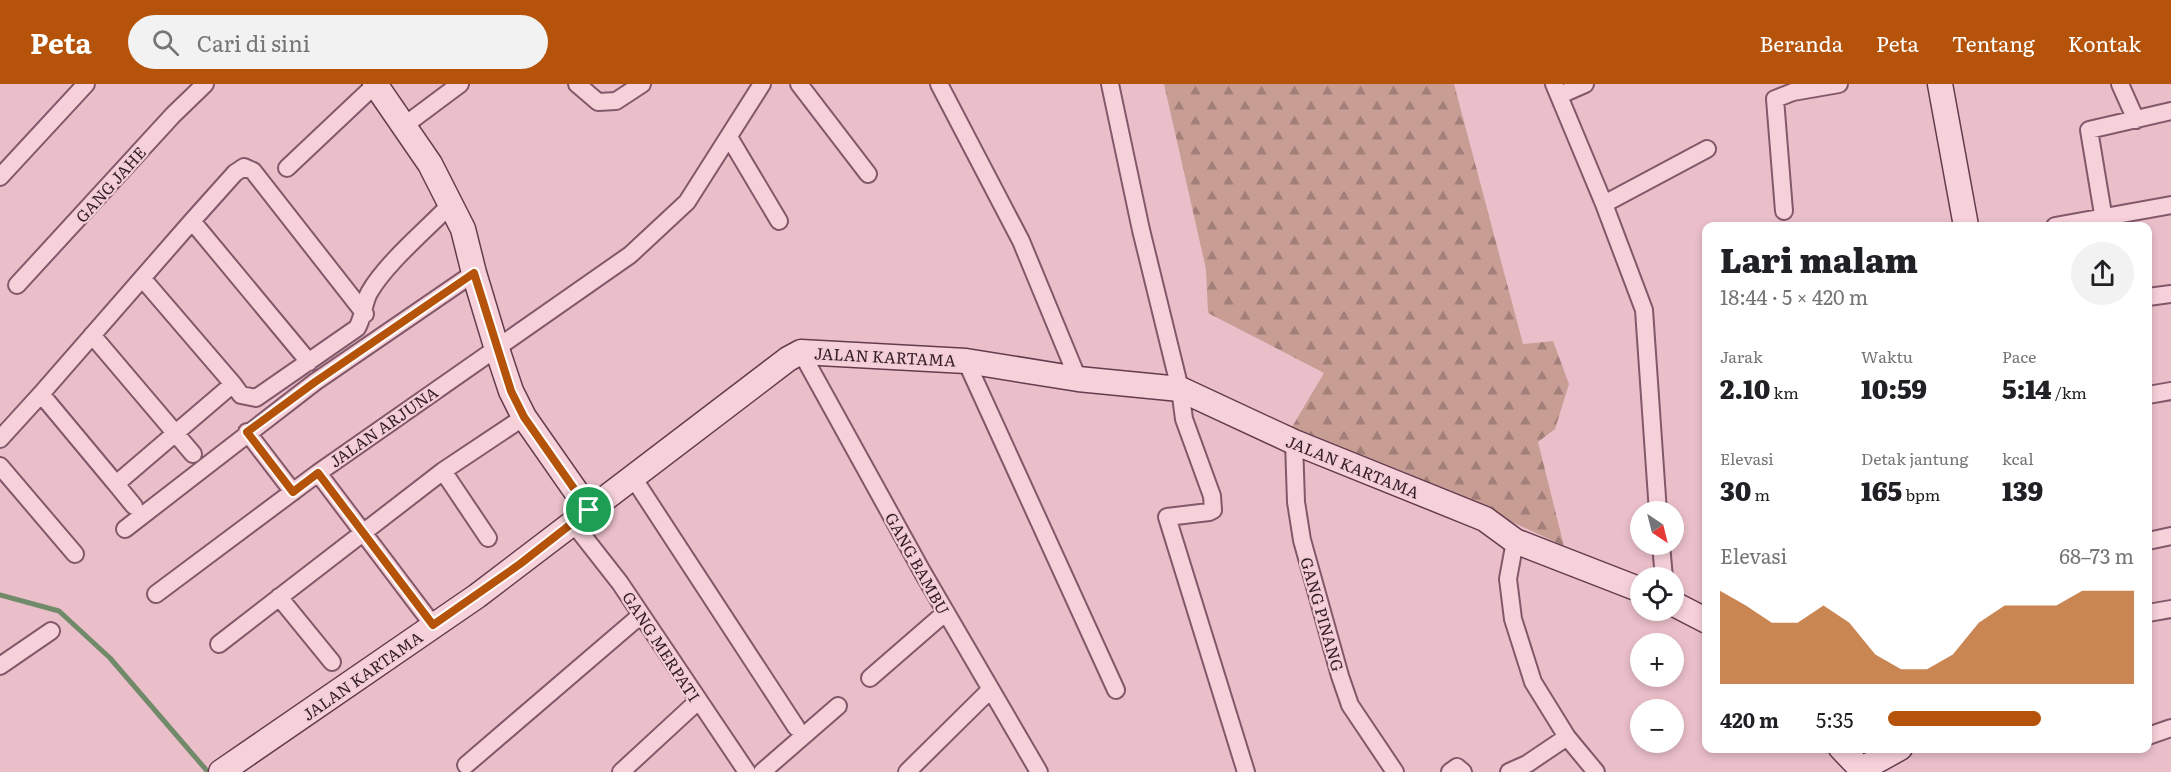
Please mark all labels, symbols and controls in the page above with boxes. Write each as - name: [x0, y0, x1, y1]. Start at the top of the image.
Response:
- search box: [128, 15, 548, 69]
- text: Peta: [30, 21, 92, 63]
- icon: search: [149, 26, 182, 59]
- text: Cari di sini: [197, 26, 310, 59]
- text: Beranda: [1759, 27, 1843, 58]
- text: Peta: [1876, 27, 1919, 58]
- text: Tentang: [1952, 27, 2035, 58]
- text: Kontak: [2068, 27, 2141, 58]
- street label: GANG JAHE: [69, 141, 151, 227]
- text: Lari malam: [1720, 234, 1918, 283]
- button: share: [2071, 242, 2134, 305]
- text: 18:44 · 5 × 420 m: [1720, 281, 1868, 311]
- street label: JALAN KARTAMA: [813, 340, 957, 372]
- text: Jarak: [1720, 344, 1763, 368]
- text: Waktu: [1861, 344, 1913, 368]
- text: Pace: [2002, 344, 2036, 368]
- text: 2.10: [1720, 368, 1770, 407]
- text: 10:59: [1861, 368, 1927, 407]
- text: 5:14: [2002, 368, 2052, 407]
- street label: JALAN ARJUNA: [324, 379, 442, 472]
- text: km: [1770, 380, 1799, 404]
- text: /km: [2052, 380, 2087, 404]
- street label: JALAN KARTAMA: [1283, 428, 1424, 504]
- text: Elevasi: [1720, 446, 1774, 470]
- text: Detak jantung: [1861, 446, 1968, 470]
- text: kcal: [2002, 446, 2034, 470]
- text: 30: [1720, 470, 1751, 509]
- text: 165: [1861, 470, 1902, 509]
- text: 139: [2002, 470, 2043, 509]
- text: m: [1751, 482, 1770, 506]
- text: bpm: [1902, 482, 1940, 506]
- pin: [563, 484, 614, 535]
- icon: arrive: [572, 493, 605, 526]
- north arrow: [1630, 501, 1684, 555]
- map controls: [1630, 501, 1684, 753]
- street label: GANG BAMBU: [880, 507, 956, 619]
- text: Elevasi: [1720, 540, 1787, 570]
- text: 68–73 m: [2059, 540, 2134, 570]
- street label: GANG PINANG: [1295, 554, 1351, 674]
- button: locate: [1630, 567, 1684, 621]
- street label: GANG MERPATI: [617, 586, 707, 706]
- street label: JALAN KARTAMA: [297, 624, 427, 726]
- button: +: [1630, 633, 1684, 687]
- button: −: [1630, 699, 1684, 753]
- text: 420 m: [1720, 704, 1779, 734]
- text: 5:35: [1816, 704, 1854, 734]

